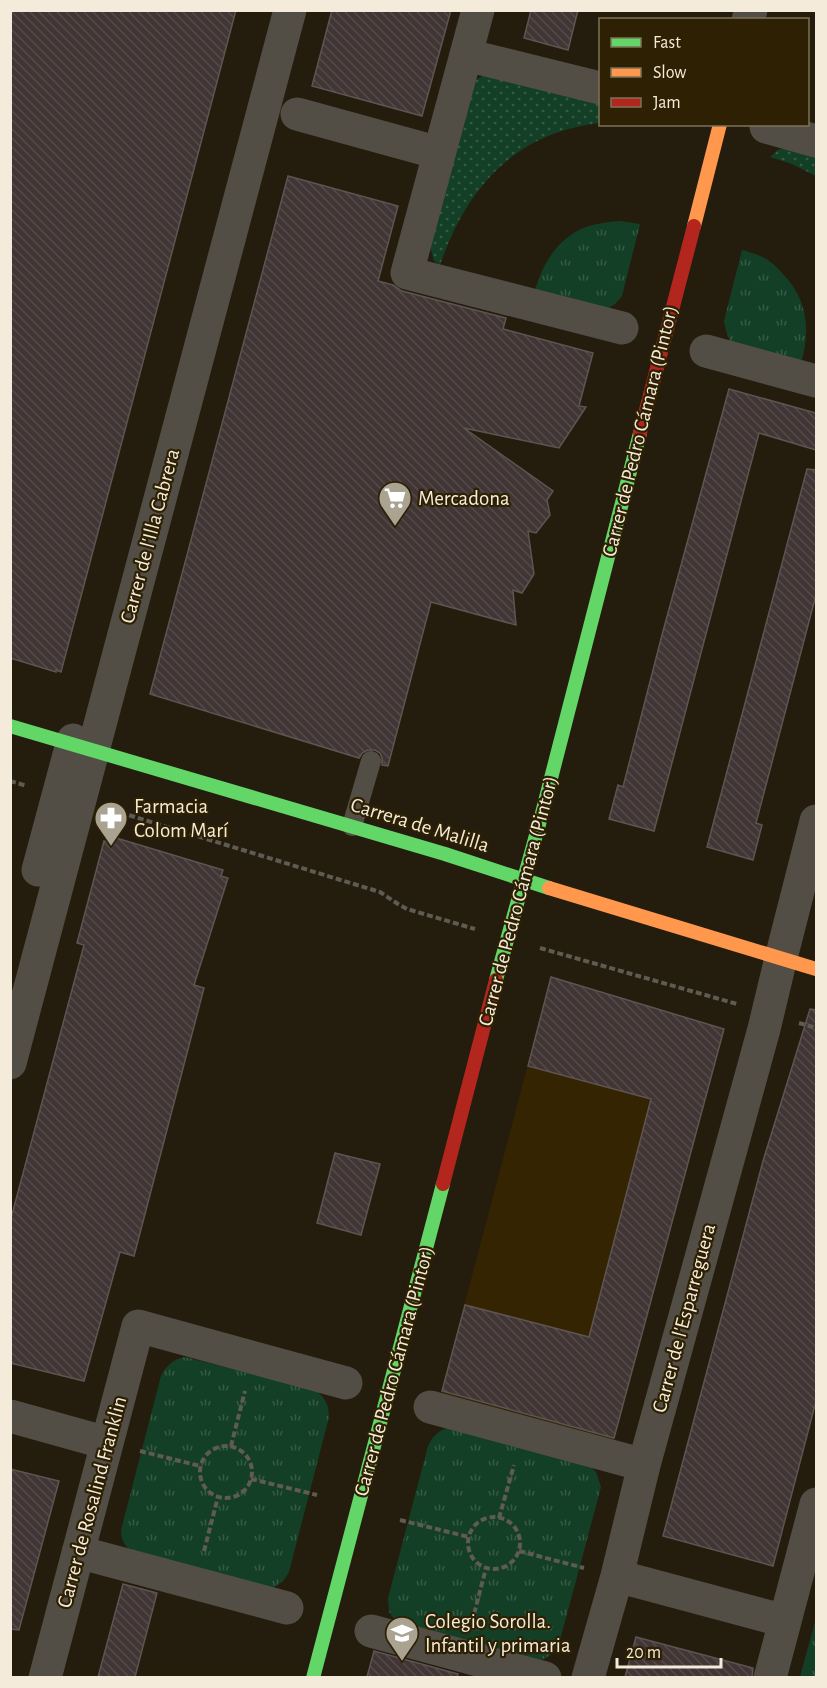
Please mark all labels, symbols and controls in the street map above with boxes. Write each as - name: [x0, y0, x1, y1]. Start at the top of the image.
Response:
- legend: [599, 18, 809, 126]
- text: Fast: [653, 34, 681, 52]
- text: Slow: [653, 64, 686, 82]
- text: Jam: [653, 94, 681, 112]
- street label: Carrer de Pedro Cámara (Pintor): [599, 303, 681, 559]
- street label: Carrer de l'Illa Cabrera: [117, 446, 183, 625]
- supermarket icon: Mercadona: [377, 480, 413, 527]
- place label: Mercadona: [418, 488, 510, 509]
- street label: Carrer de Pedro Cámara (Pintor): [474, 774, 562, 1028]
- street label: Carrera de Malilla: [348, 794, 492, 856]
- place label: Farmacia Colom Marí: [134, 796, 229, 841]
- pharmacy icon: Farmacia Colom Marí: [93, 800, 129, 847]
- street label: Carrer de l'Esparreguera: [649, 1221, 719, 1415]
- street label: Carrer de Pedro Cámara (Pintor): [350, 1244, 438, 1498]
- street label: Carrer de Rosalind Franklin: [54, 1394, 130, 1610]
- place label: Colegio Sorolla. Infantil y primaria: [425, 1611, 571, 1656]
- school or university icon: Colegio Sorolla. Infantil y primaria: [384, 1615, 420, 1662]
- scale bar: [617, 1631, 720, 1669]
- text: 20 m: [626, 1644, 661, 1662]

